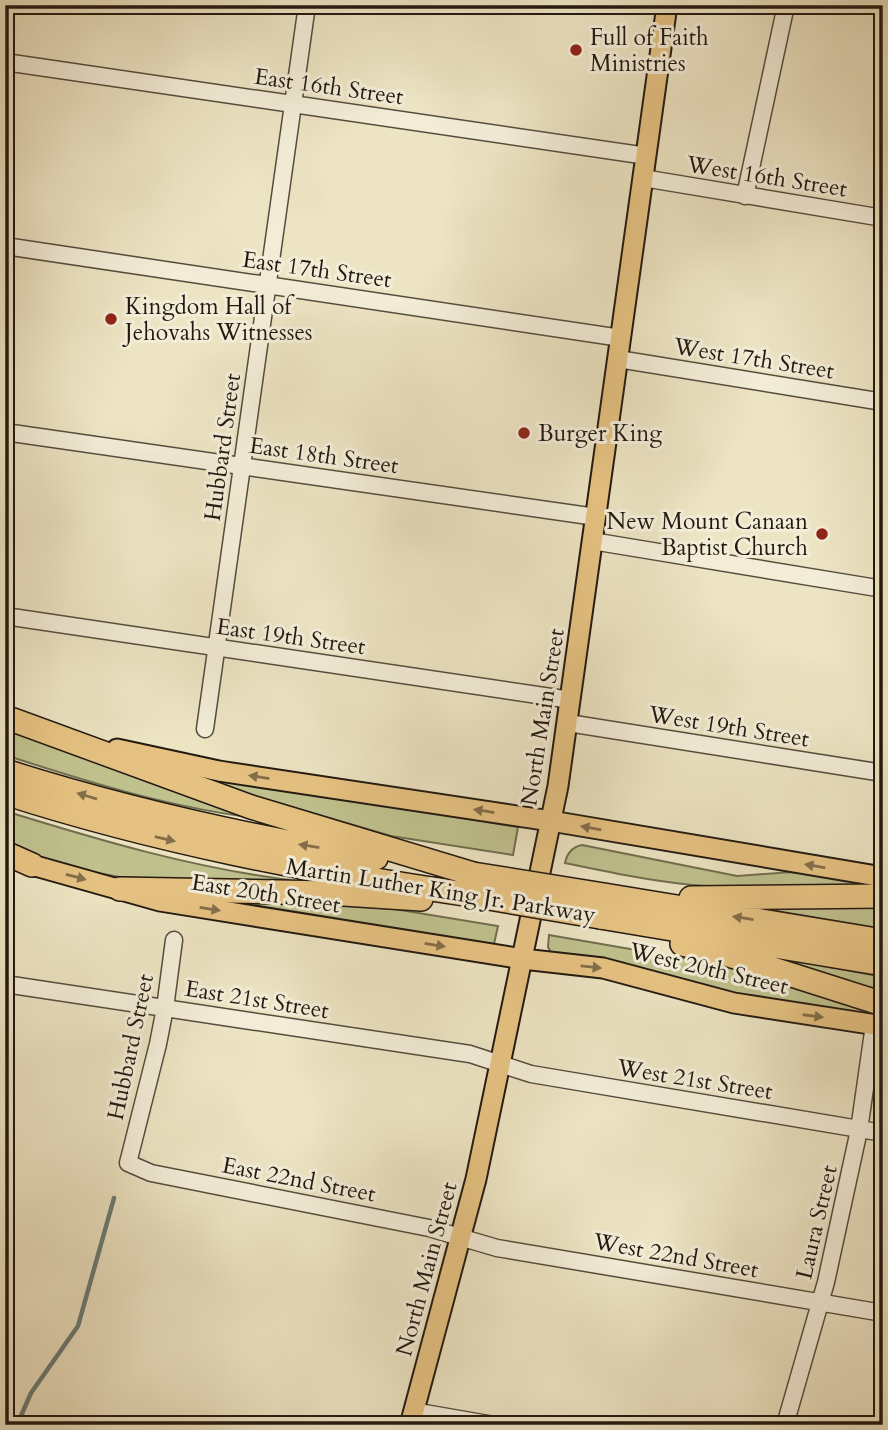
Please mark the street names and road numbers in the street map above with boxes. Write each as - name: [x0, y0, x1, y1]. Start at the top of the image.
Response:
- street label: East 16th Street: [252, 61, 405, 112]
- street label: West 16th Street: [684, 148, 849, 204]
- street label: East 17th Street: [240, 244, 393, 295]
- street label: West 17th Street: [671, 330, 836, 386]
- street label: Hubbard Street: [197, 371, 248, 523]
- street label: East 18th Street: [247, 430, 400, 481]
- street label: East 19th Street: [214, 611, 367, 662]
- street label: North Main Street: [513, 626, 572, 808]
- street label: West 19th Street: [646, 698, 811, 754]
- street label: Martin Luther King Jr. Parkway: [284, 851, 598, 930]
- street label: East 20th Street: [189, 866, 343, 921]
- street label: West 20th Street: [626, 935, 791, 1002]
- street label: Hubbard Street: [100, 971, 161, 1123]
- street label: East 21st Street: [183, 973, 331, 1026]
- street label: West 21st Street: [614, 1052, 775, 1107]
- street label: East 22nd Street: [220, 1149, 378, 1210]
- street label: Laura Street: [788, 1162, 845, 1282]
- street label: North Main Street: [388, 1179, 465, 1360]
- street label: West 22nd Street: [590, 1226, 761, 1285]

